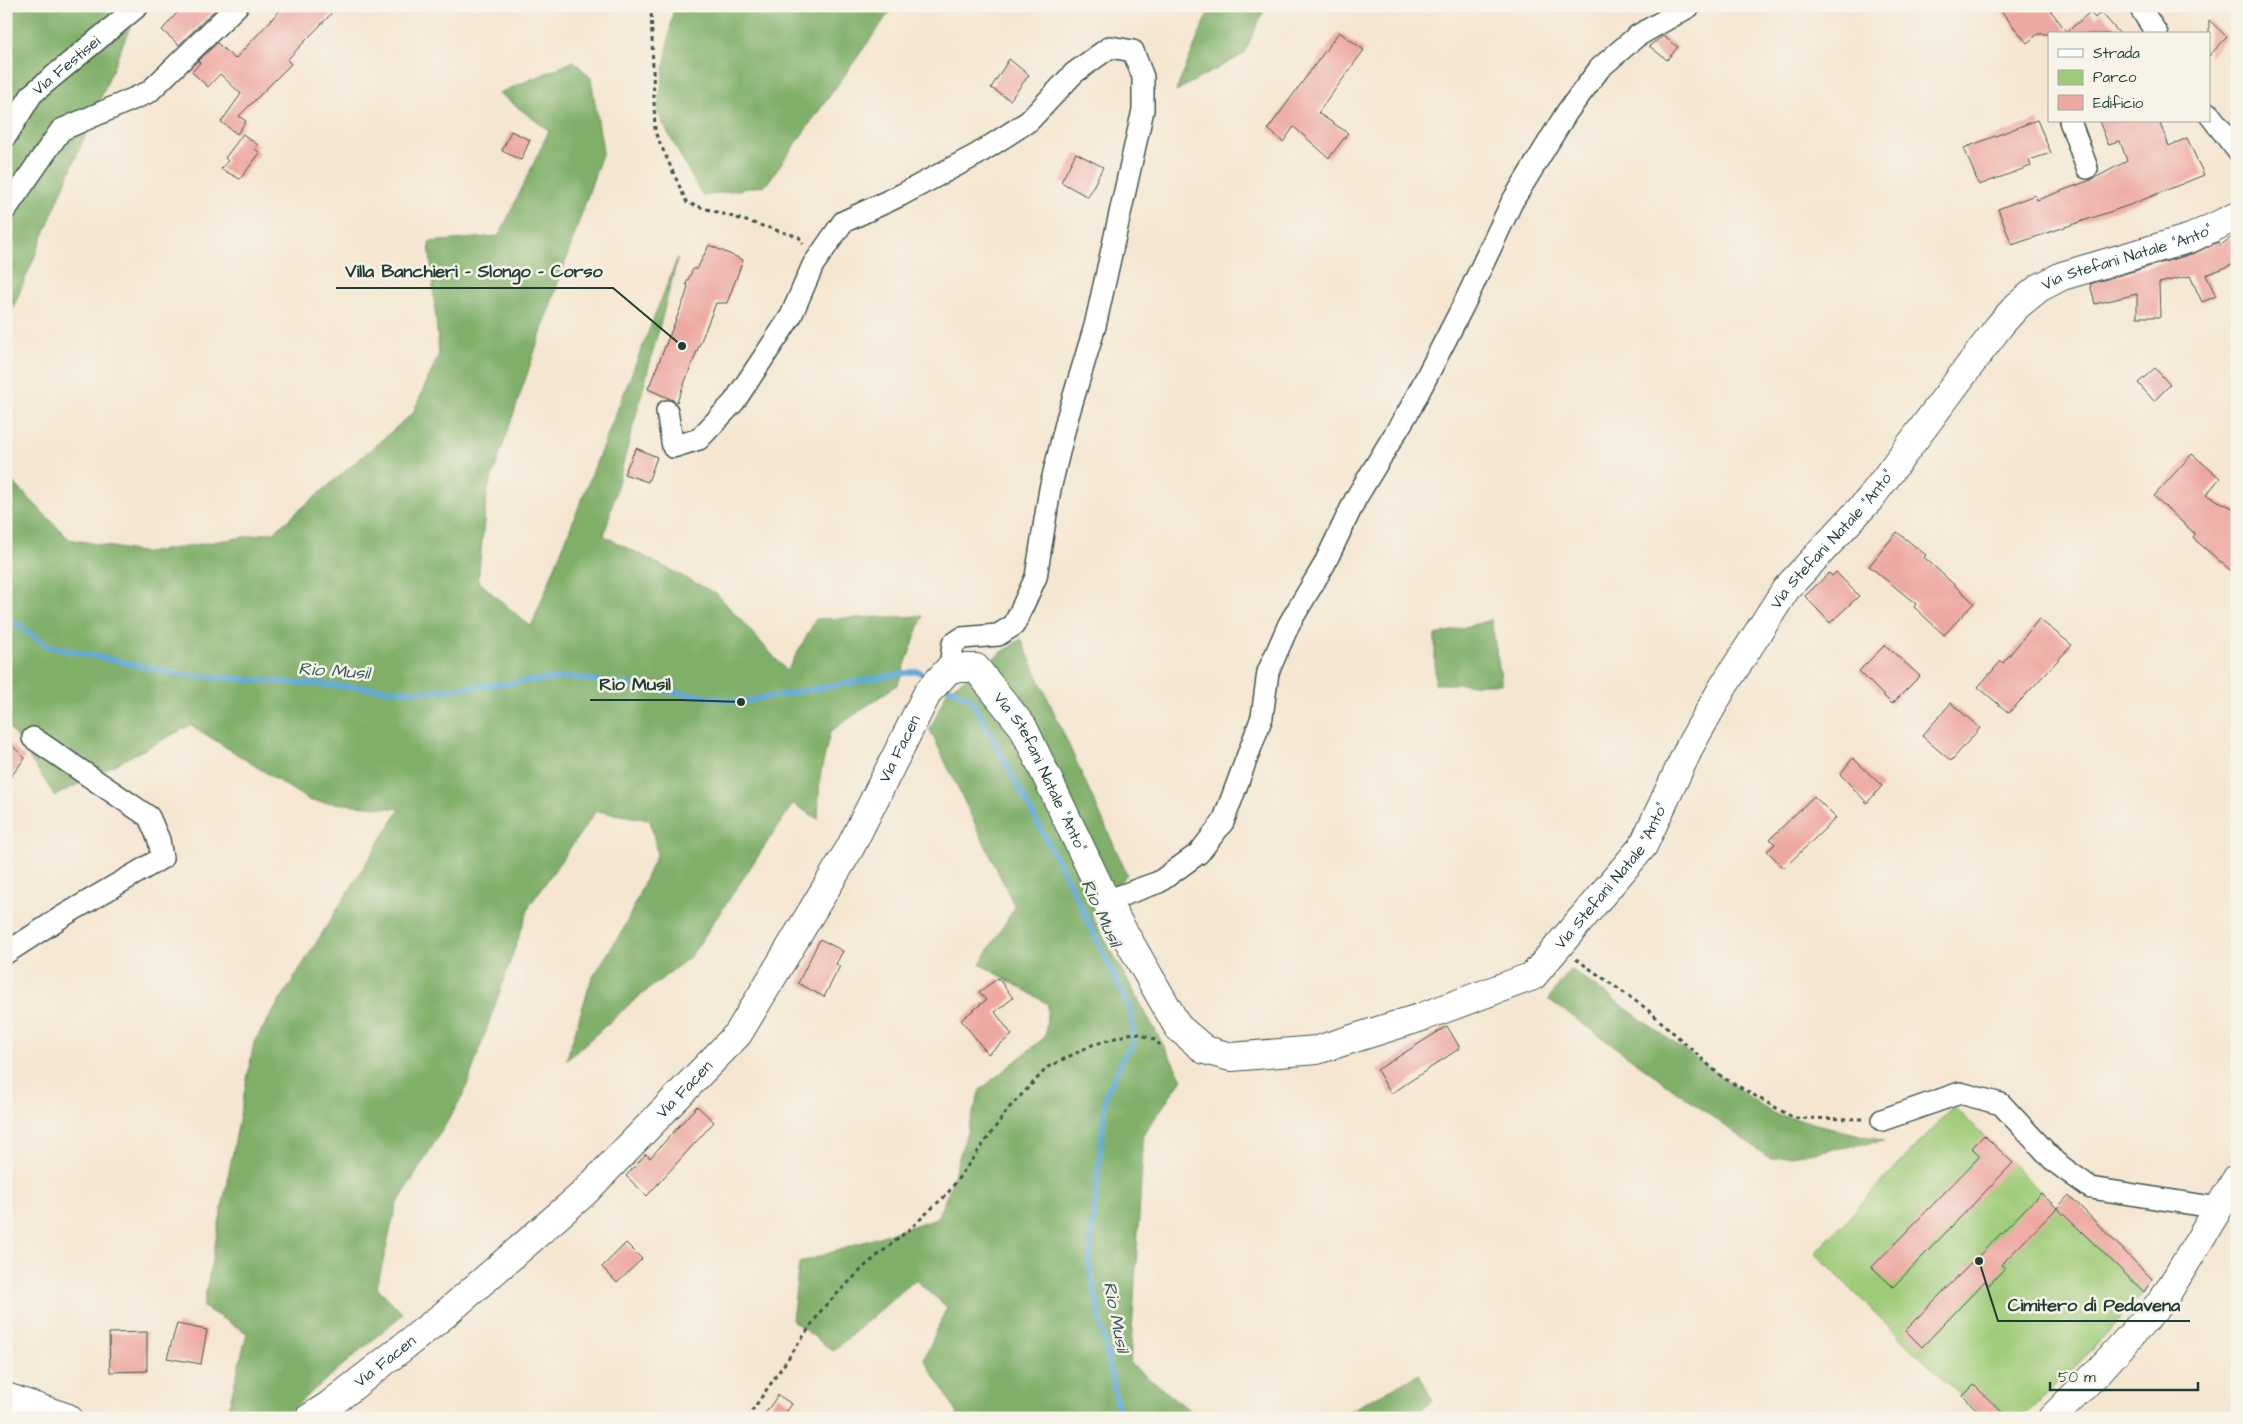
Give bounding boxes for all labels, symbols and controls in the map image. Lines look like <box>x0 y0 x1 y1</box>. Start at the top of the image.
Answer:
street label: Via Festisei <box>27 30 106 100</box>
legend <box>2048 32 2210 122</box>
text: Strada <box>2093 43 2140 64</box>
text: Parco <box>2093 67 2137 88</box>
text: Edificio <box>2093 93 2144 114</box>
street label: Via Stefani Natale "Anto" <box>2038 218 2216 296</box>
callout: Villa Banchieri - Slongo - Corso <box>336 255 613 288</box>
text: Villa Banchieri - Slongo - Corso <box>344 259 604 285</box>
street label: Via Stefani Natale "Anto" <box>1765 465 1899 613</box>
water label: Rio Musil <box>297 656 373 686</box>
callout: Rio Musil <box>590 667 681 700</box>
text: Rio Musil <box>599 672 671 697</box>
street label: Via Stefani Natale "Anto" <box>988 687 1092 855</box>
street label: Via Facen <box>873 711 926 786</box>
street label: Via Stefani Natale "Anto" <box>1549 799 1673 954</box>
water label: Rio Musil <box>1075 875 1128 953</box>
street label: Via Facen <box>651 1055 718 1123</box>
water label: Rio Musil <box>1097 1280 1136 1357</box>
callout: Cimitero di Pedavena <box>1998 1288 2190 1321</box>
text: Cimitero di Pedavena <box>2008 1293 2181 1318</box>
street label: Via Facen <box>350 1330 421 1392</box>
scale bar <box>2050 1359 2198 1391</box>
text: 50 m <box>2058 1367 2096 1388</box>

